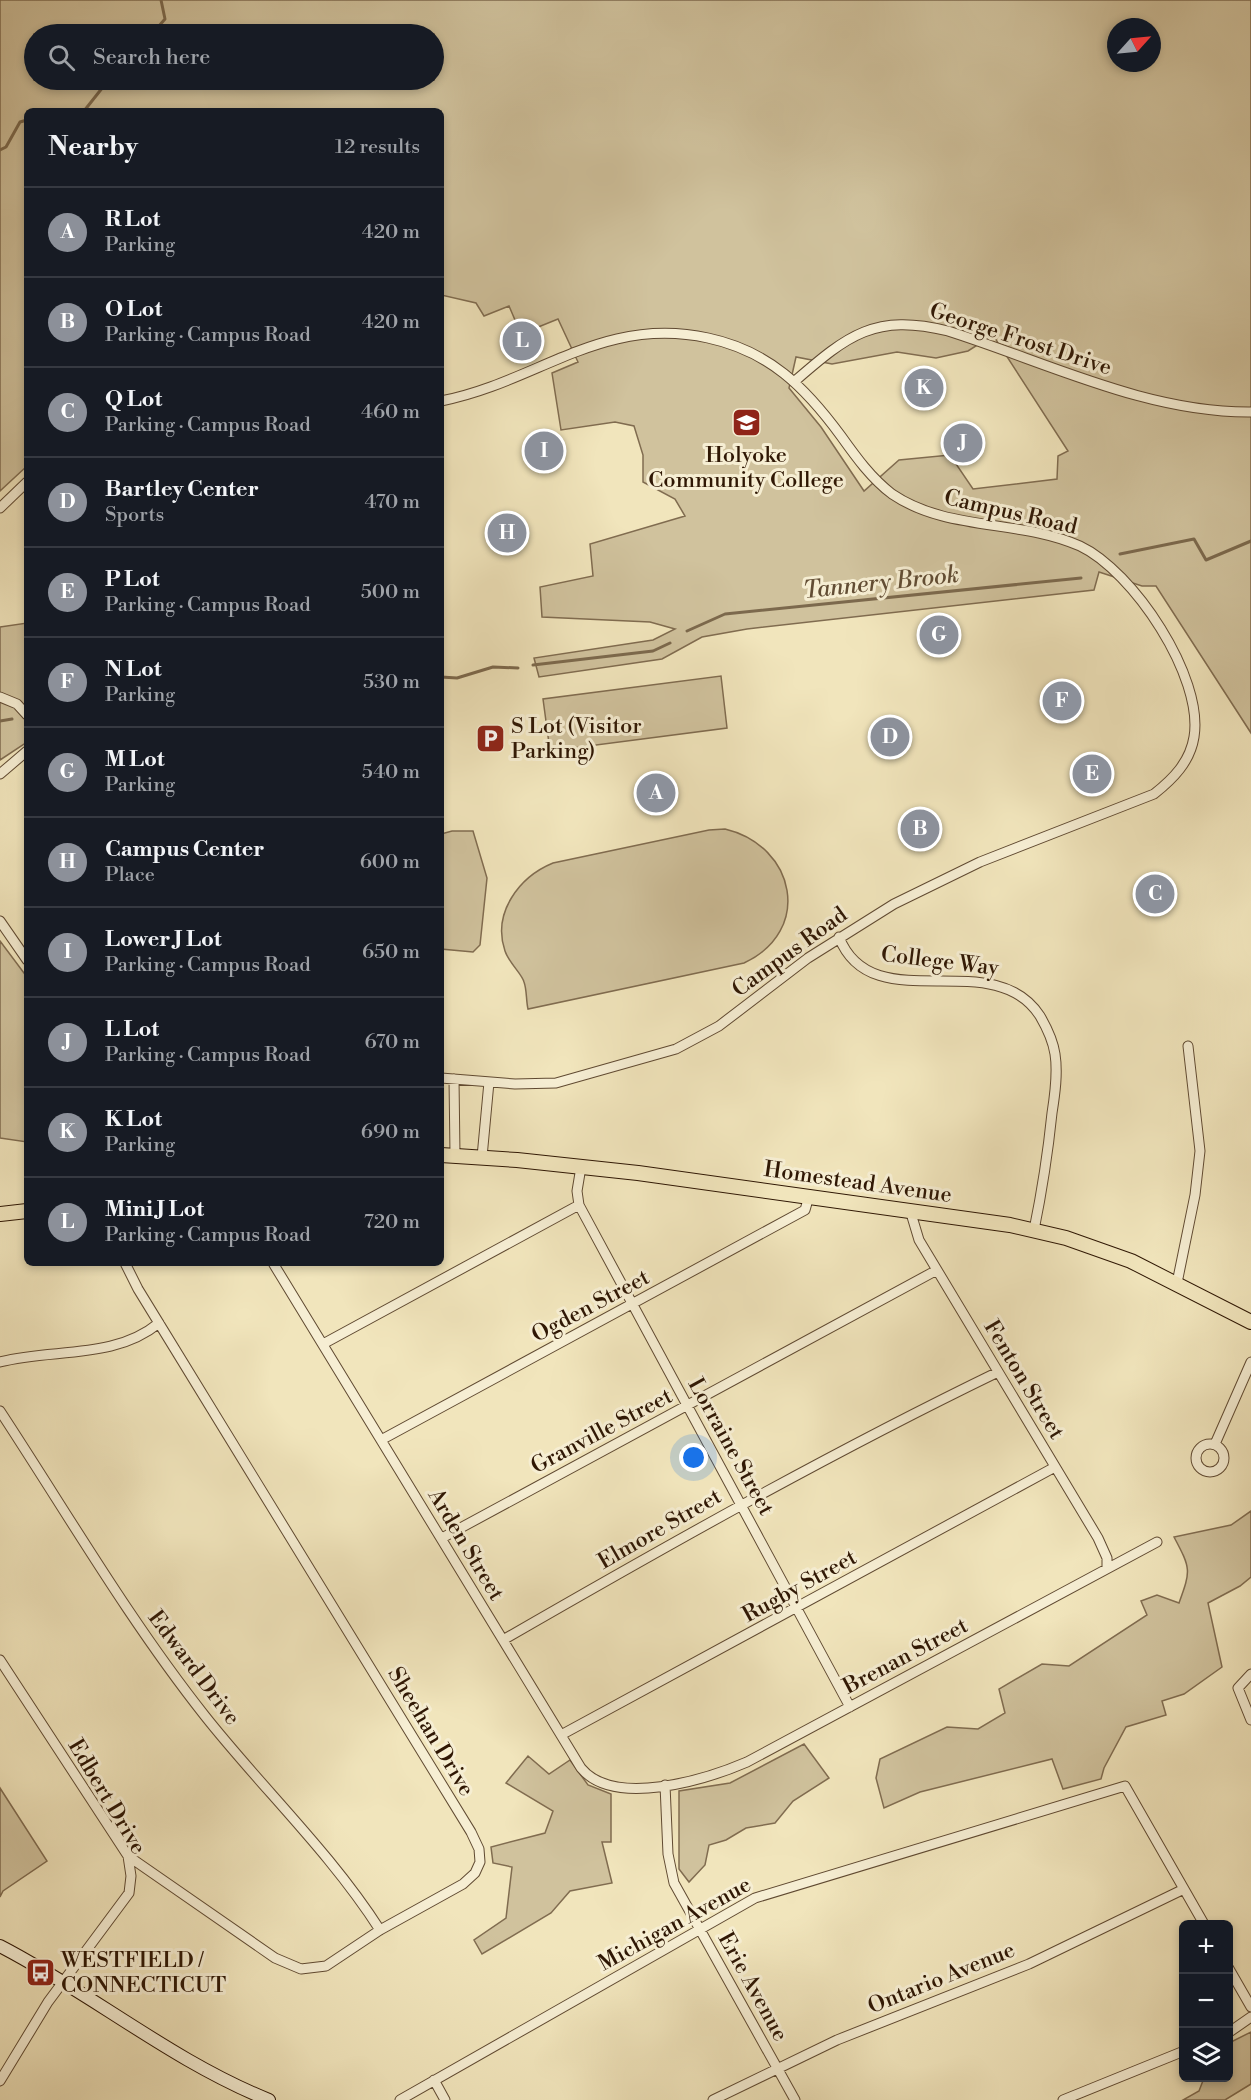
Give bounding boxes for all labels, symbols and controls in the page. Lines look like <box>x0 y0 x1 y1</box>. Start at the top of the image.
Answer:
north arrow <box>1107 18 1161 72</box>
search box <box>24 24 444 90</box>
icon: search <box>45 41 78 74</box>
text: Search here <box>93 44 210 71</box>
text: Nearby <box>48 131 138 163</box>
text: 12 results <box>335 135 420 160</box>
text: R Lot <box>105 206 160 233</box>
text: A <box>60 220 75 245</box>
text: 420 m <box>362 220 420 245</box>
text: Parking <box>105 233 175 258</box>
text: O Lot <box>105 296 162 323</box>
street label: George Frost Drive <box>926 297 1115 382</box>
text: B <box>60 310 75 335</box>
text: 420 m <box>362 310 420 335</box>
pin: L <box>502 318 542 364</box>
text: Parking · Campus Road <box>105 323 311 348</box>
pin: K <box>904 366 944 410</box>
text: Q Lot <box>105 386 162 413</box>
text: C <box>60 400 75 425</box>
text: 460 m <box>361 400 420 425</box>
school or university icon: Holyoke Community College <box>730 406 762 438</box>
text: Parking · Campus Road <box>105 413 311 438</box>
pin: J <box>944 420 982 466</box>
pin: I <box>524 428 564 474</box>
place label: Holyoke Community College <box>648 442 844 494</box>
text: Bartley Center <box>105 476 259 503</box>
street label: Campus Road <box>941 484 1080 541</box>
text: D <box>60 490 75 515</box>
text: 470 m <box>364 490 420 515</box>
text: Sports <box>105 503 164 528</box>
pin: H <box>488 510 526 556</box>
water label: Tannery Brook <box>802 560 961 606</box>
text: P Lot <box>105 566 159 593</box>
text: E <box>61 580 74 605</box>
text: 500 m <box>361 580 420 605</box>
text: Parking · Campus Road <box>105 593 311 618</box>
pin: G <box>920 612 958 658</box>
text: N Lot <box>105 656 161 683</box>
text: F <box>60 670 75 695</box>
text: 530 m <box>363 670 420 695</box>
pin: F <box>1042 678 1082 724</box>
text: Parking <box>105 683 175 708</box>
place label: S Lot (Visitor Parking) <box>511 713 642 765</box>
pin: D <box>870 714 910 760</box>
parking icon: S Lot (Visitor Parking) <box>474 722 506 754</box>
text: M Lot <box>105 746 164 773</box>
pin: E <box>1072 752 1112 796</box>
text: G <box>60 760 75 785</box>
text: 540 m <box>362 760 420 785</box>
pin: A <box>636 770 676 816</box>
text: Parking <box>105 773 175 798</box>
pin: B <box>900 806 940 852</box>
text: Campus Center <box>105 836 264 863</box>
text: H <box>59 850 76 875</box>
text: 600 m <box>360 850 420 875</box>
text: Place <box>105 863 155 888</box>
pin: C <box>1136 872 1174 916</box>
street label: Campus Road <box>727 901 853 1003</box>
text: Lower J Lot <box>105 926 222 953</box>
text: I <box>64 940 71 965</box>
text: 650 m <box>362 940 420 965</box>
street label: College Way <box>879 941 1001 982</box>
text: Parking · Campus Road <box>105 953 311 978</box>
text: L Lot <box>105 1016 159 1043</box>
text: J <box>64 1030 71 1055</box>
text: 670 m <box>364 1030 420 1055</box>
text: Parking · Campus Road <box>105 1043 311 1068</box>
text: K Lot <box>105 1106 162 1133</box>
text: K <box>59 1120 76 1145</box>
text: 690 m <box>361 1120 420 1145</box>
text: Parking <box>105 1133 175 1158</box>
street label: Homestead Avenue <box>762 1156 954 1209</box>
text: Mini J Lot <box>105 1196 204 1223</box>
text: L <box>61 1210 74 1235</box>
text: 720 m <box>364 1210 420 1235</box>
text: Parking · Campus Road <box>105 1223 311 1248</box>
street label: Ogden Street <box>527 1264 654 1349</box>
street label: Fenton Street <box>978 1315 1070 1445</box>
street label: Lorraine Street <box>682 1373 780 1520</box>
street label: Granville Street <box>526 1383 677 1480</box>
your location <box>679 1443 708 1472</box>
street label: Arden Street <box>421 1483 510 1606</box>
street label: Elmore Street <box>593 1483 726 1576</box>
street label: Rugby Street <box>738 1544 862 1629</box>
street label: Edward Drive <box>142 1605 246 1731</box>
street label: Brenan Street <box>838 1612 973 1701</box>
street label: Sheehan Drive <box>382 1662 480 1801</box>
street label: Edbert Drive <box>62 1734 152 1859</box>
street label: Michigan Avenue <box>594 1871 756 1977</box>
map controls <box>1179 1920 1233 2082</box>
button: + <box>1179 1920 1233 1974</box>
street label: Erie Avenue <box>712 1927 794 2046</box>
street label: Ontario Avenue <box>864 1937 1019 2020</box>
place label: WESTFIELD / CONNECTICUT <box>60 1947 226 1999</box>
bus stop icon: WESTFIELD / CONNECTICUT <box>24 1956 56 1988</box>
button: − <box>1179 1974 1233 2028</box>
button: layers <box>1179 2028 1233 2082</box>

